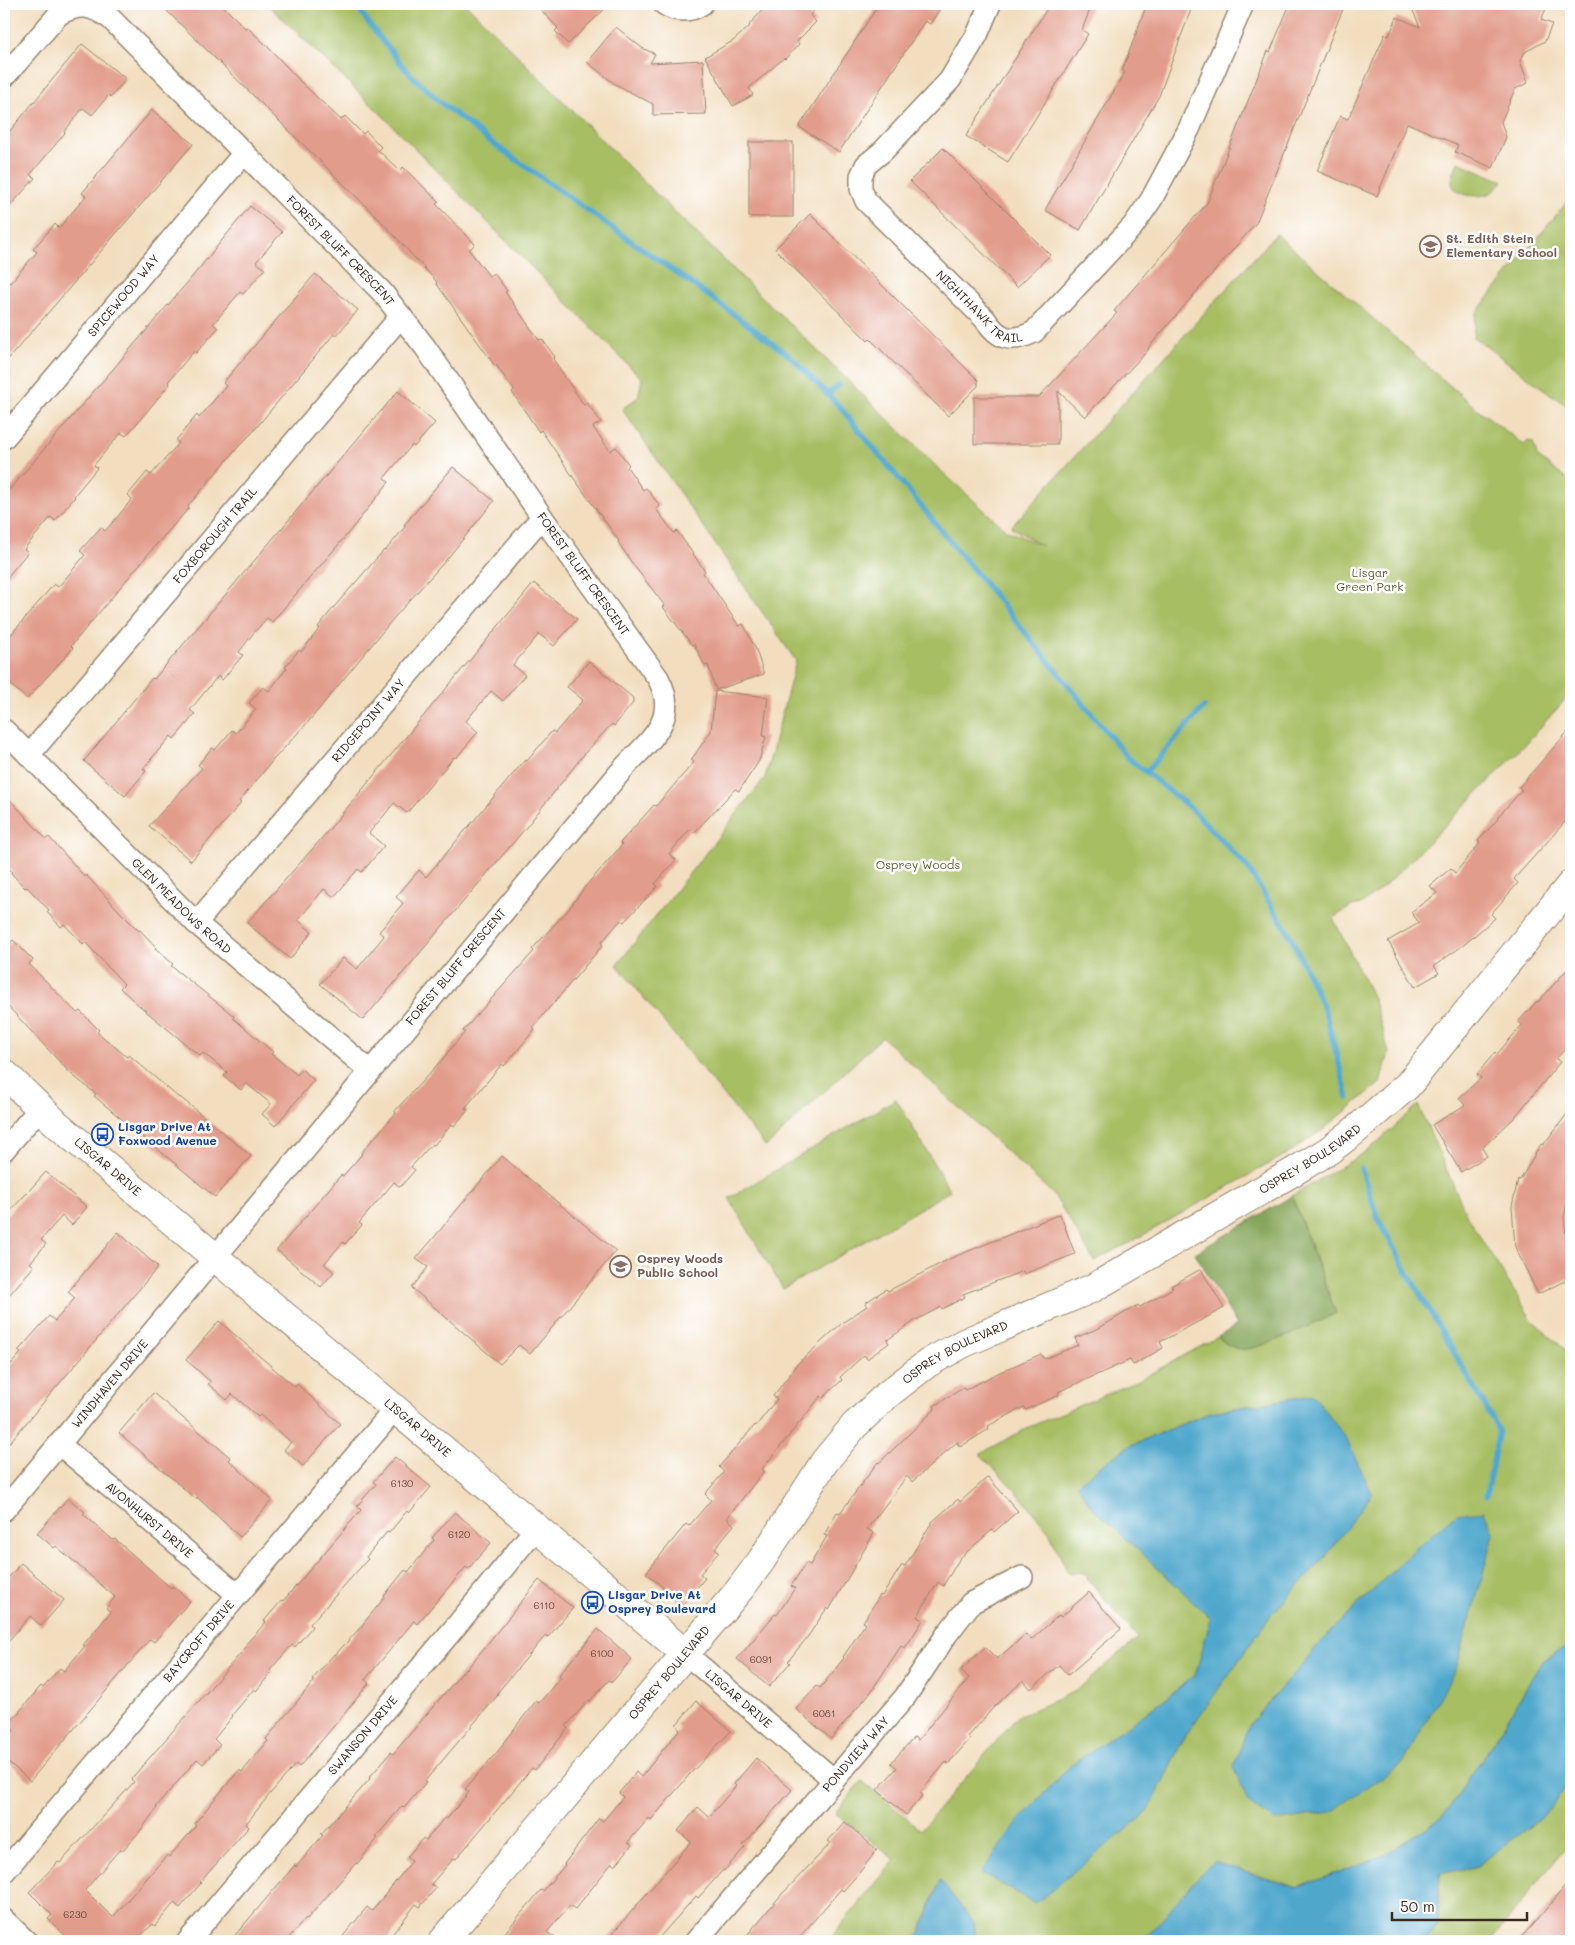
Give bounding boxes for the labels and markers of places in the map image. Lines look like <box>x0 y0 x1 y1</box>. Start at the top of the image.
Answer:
place label: St. Edith Stein Elementary School <box>1446 230 1557 260</box>
school or university icon: St. Edith Stein Elementary School <box>1418 234 1442 258</box>
place label: Lisgar Drive At Foxwood Avenue <box>118 1118 217 1148</box>
bus stop icon: Lisgar Drive At Foxwood Avenue <box>90 1122 114 1146</box>
place label: Osprey Woods Public School <box>637 1250 723 1280</box>
school or university icon: Osprey Woods Public School <box>609 1254 633 1278</box>
place label: Lisgar Drive At Osprey Boulevard <box>608 1586 716 1616</box>
bus stop icon: Lisgar Drive At Osprey Boulevard <box>580 1590 604 1614</box>

